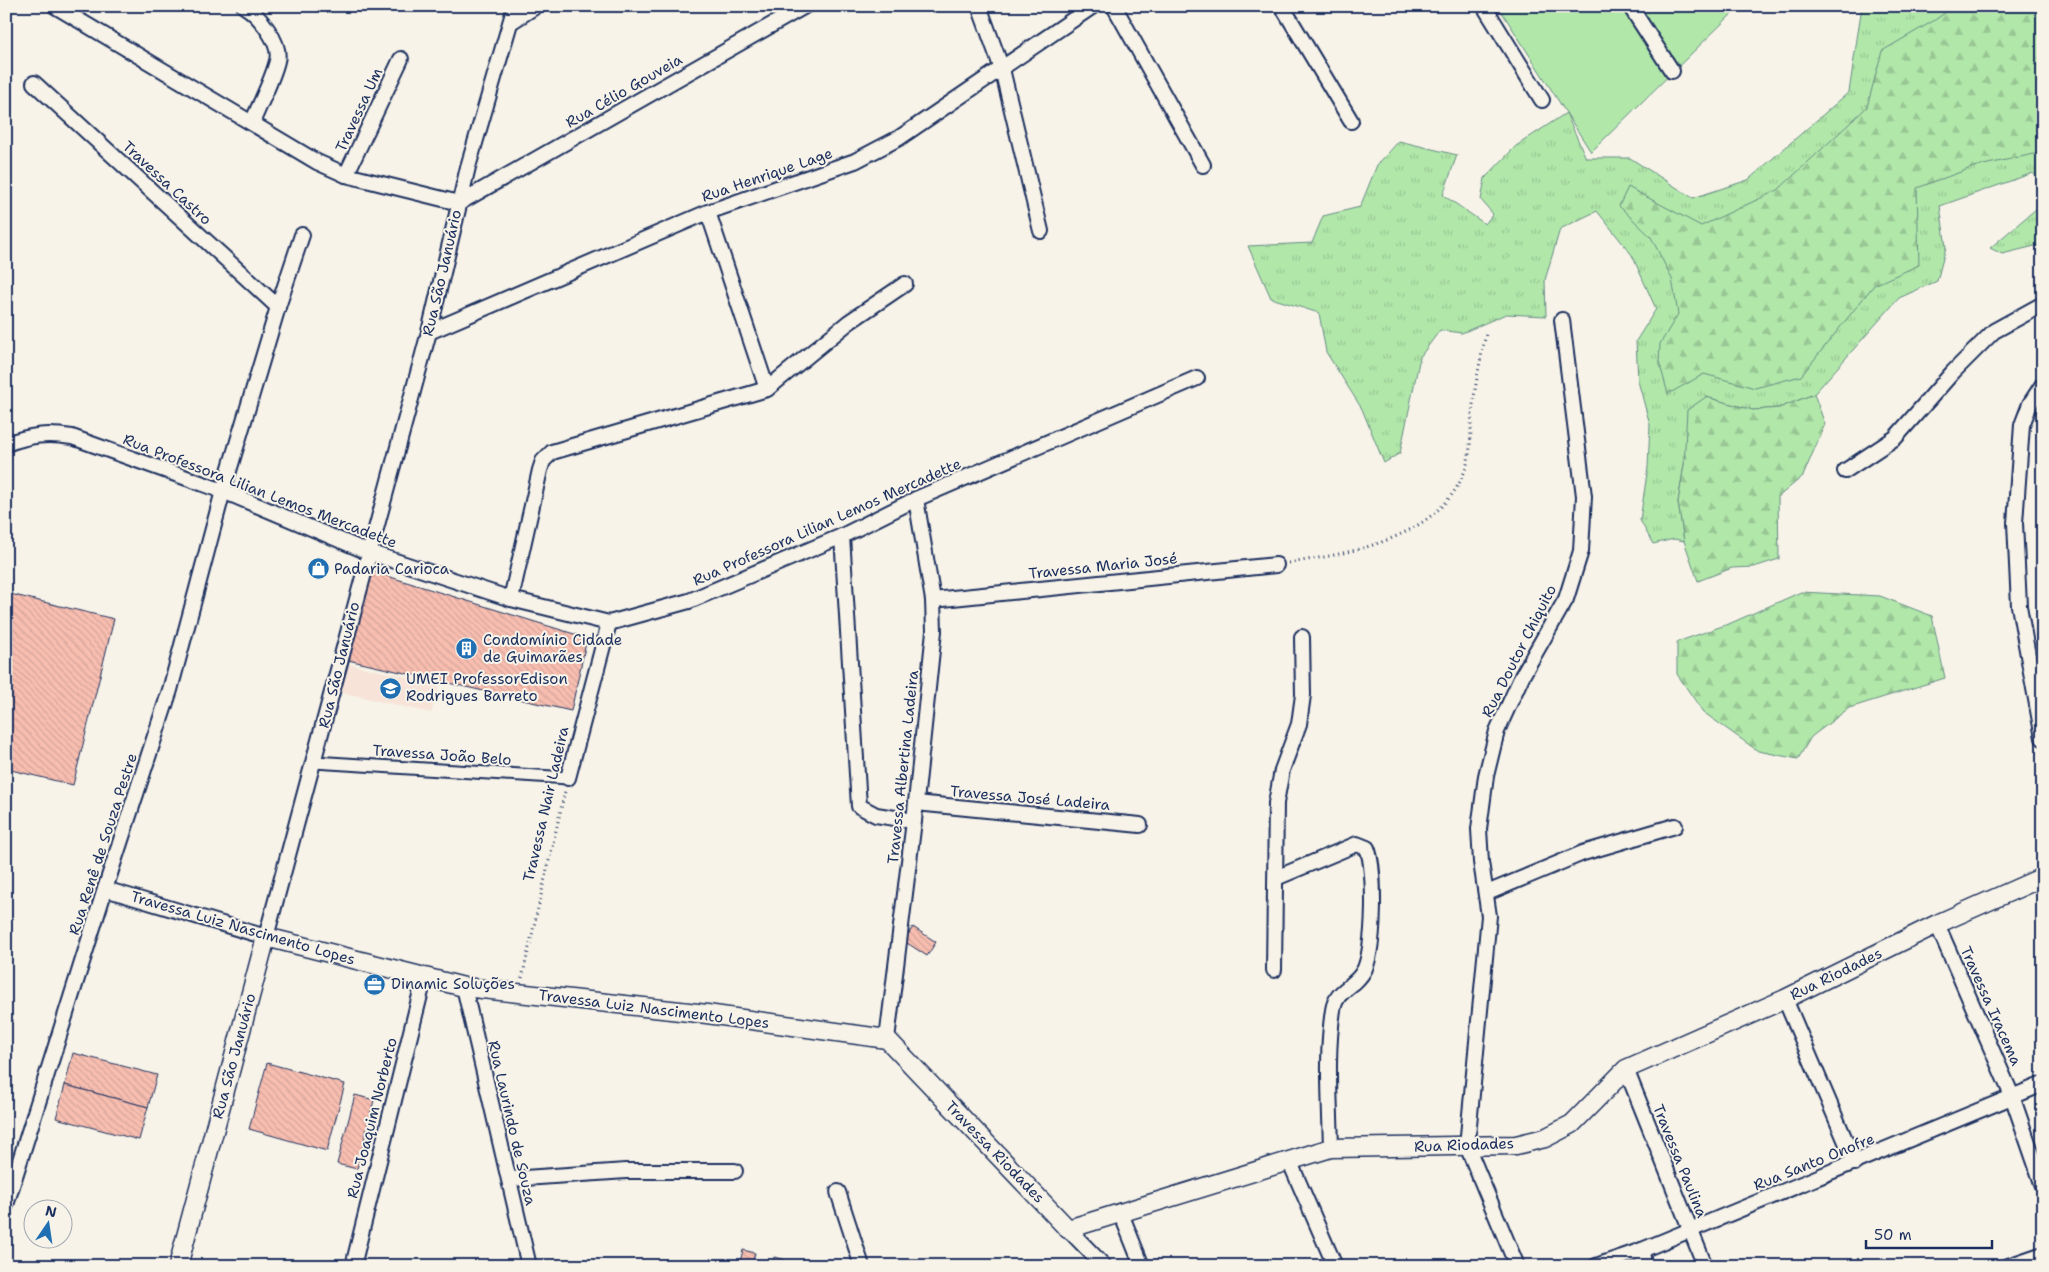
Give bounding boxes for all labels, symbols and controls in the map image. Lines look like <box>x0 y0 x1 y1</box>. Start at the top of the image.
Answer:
street label: Rua Célio Gouveia <box>562 49 686 133</box>
street label: Travessa Um <box>331 65 387 155</box>
street label: Travessa Castro <box>118 137 216 229</box>
street label: Rua Henrique Lage <box>699 143 835 207</box>
street label: Rua São Januário <box>418 208 466 338</box>
street label: Rua Professora Lilian Lemos Mercadette <box>120 429 400 553</box>
street label: Rua Professora Lilian Lemos Mercadette <box>690 453 964 591</box>
street label: Travessa Maria José <box>1028 548 1178 584</box>
shop icon: Padaria Carioca <box>306 557 330 581</box>
place label: Padaria Carioca <box>334 559 450 579</box>
street label: Rua Doutor Chiquito <box>1477 581 1561 721</box>
street label: Rua São Januário <box>314 600 364 730</box>
place label: Condomínio Cidade de Guimarães <box>483 630 622 667</box>
building icon: Condomínio Cidade de Guimarães <box>455 637 479 661</box>
street label: Travessa Albertina Ladeira <box>883 668 923 865</box>
place label: UMEI ProfessorEdison Rodrigues Barreto <box>406 669 568 706</box>
school or university icon: UMEI ProfessorEdison Rodrigues Barreto <box>378 676 402 700</box>
street label: Travessa Nair Ladeira <box>518 724 574 884</box>
street label: Travessa João Belo <box>372 740 512 770</box>
street label: Rua Renê de Souza Pestre <box>64 750 142 938</box>
street label: Travessa José Ladeira <box>949 781 1111 815</box>
street label: Travessa Luiz Nascimento Lopes <box>129 886 357 970</box>
street label: Rua Riodades <box>1787 943 1885 1005</box>
street label: Travessa Iracema <box>1956 943 2027 1069</box>
office icon: Dinamic Soluções <box>363 972 387 996</box>
place label: Dinamic Soluções <box>391 974 515 994</box>
street label: Travessa Luiz Nascimento Lopes <box>537 985 771 1033</box>
street label: Rua São Januário <box>208 991 260 1121</box>
street label: Rua Joaquim Norberto <box>342 1035 402 1201</box>
street label: Rua Laurindo de Souza <box>483 1039 541 1208</box>
street label: Travessa Riodades <box>941 1097 1049 1207</box>
street label: Travessa Paulina <box>1648 1101 1712 1221</box>
street label: Rua Santo Onofre <box>1751 1129 1877 1195</box>
street label: Rua Riodades <box>1414 1133 1514 1157</box>
north arrow <box>22 1200 72 1250</box>
text: N <box>43 1201 58 1221</box>
scale bar <box>1866 1217 1993 1249</box>
text: 50 m <box>1874 1225 1912 1245</box>

